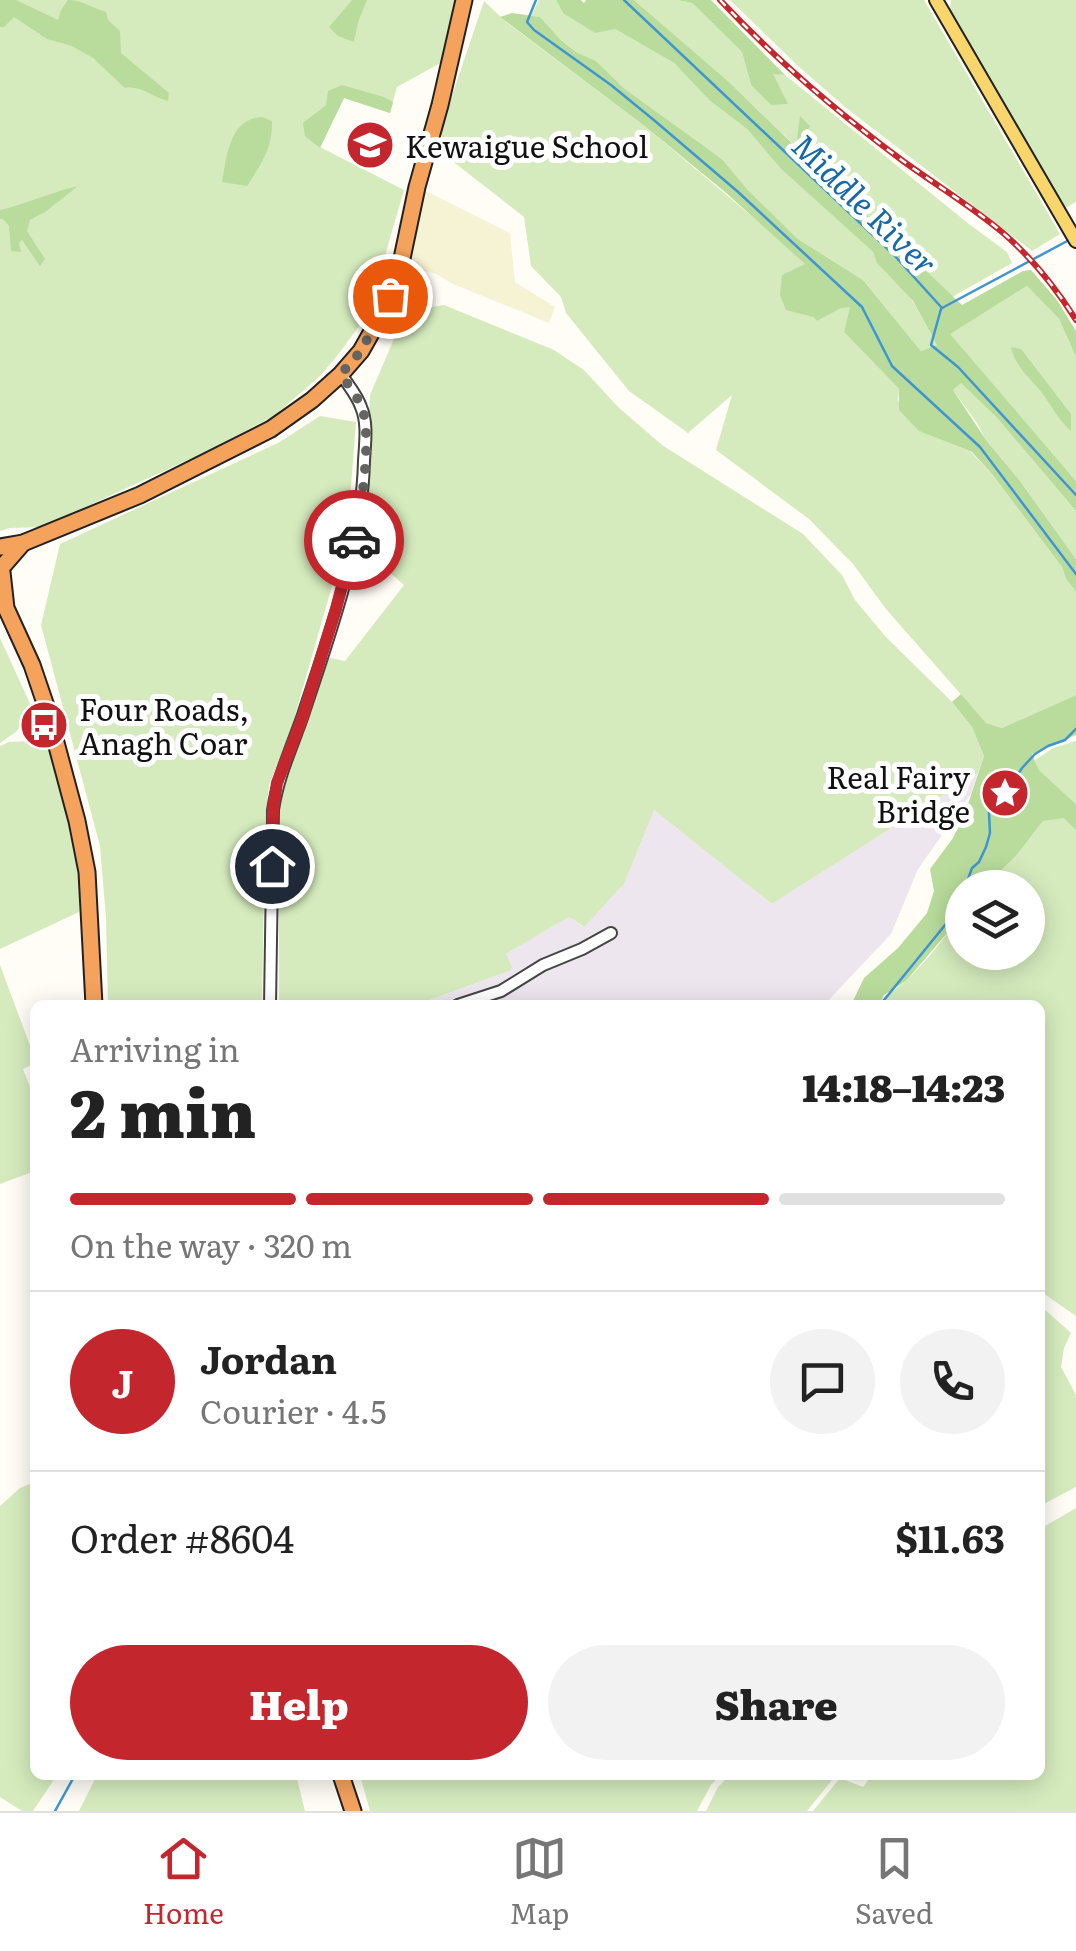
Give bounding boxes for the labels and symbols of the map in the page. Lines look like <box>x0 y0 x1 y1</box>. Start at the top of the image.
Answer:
school or university icon: Kewaigue School <box>344 119 396 171</box>
water label: Middle River <box>783 121 949 285</box>
place label: Kewaigue School <box>405 123 648 167</box>
pin <box>348 254 433 339</box>
courier <box>304 490 404 590</box>
place label: Four Roads, Anagh Coar <box>79 686 249 764</box>
bus stop icon: Four Roads, Anagh Coar <box>18 699 70 751</box>
place label: Real Fairy Bridge <box>826 754 971 832</box>
place icon: Real Fairy Bridge <box>979 767 1031 819</box>
pin <box>230 824 315 909</box>

